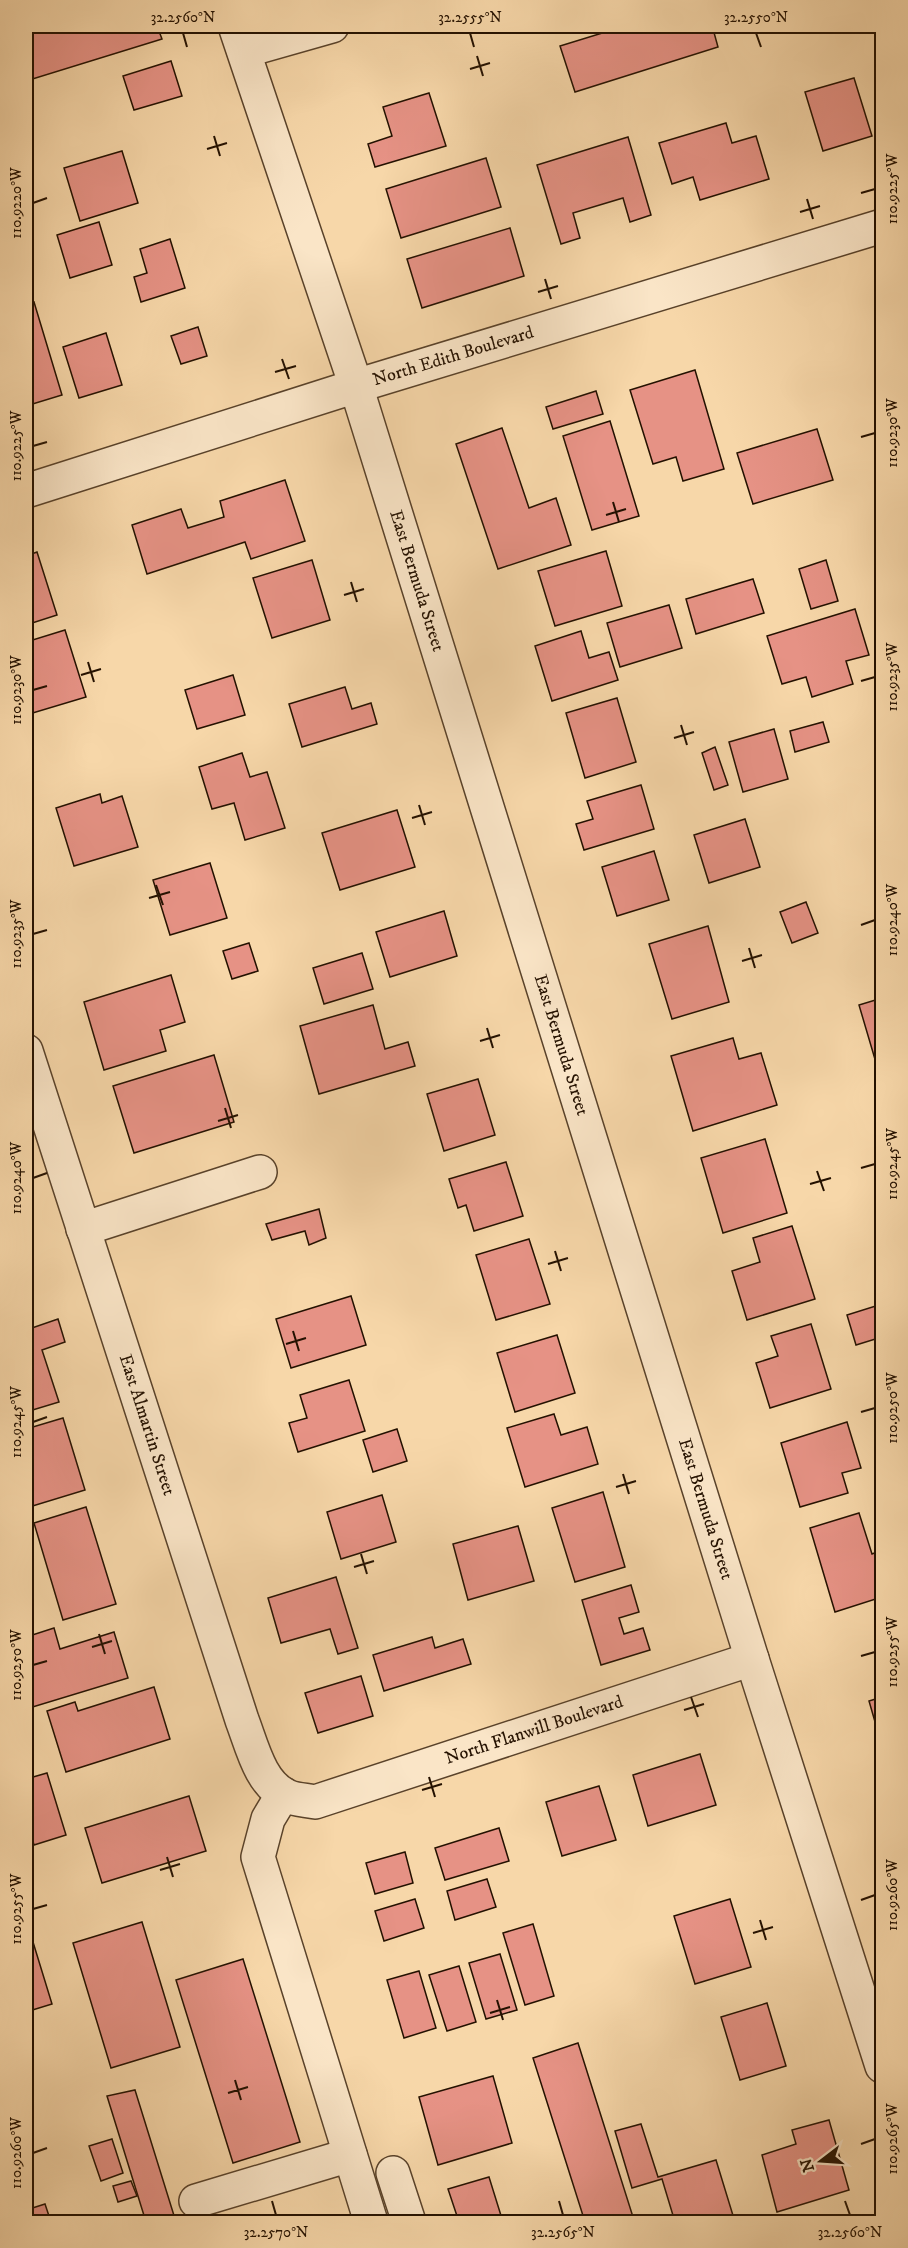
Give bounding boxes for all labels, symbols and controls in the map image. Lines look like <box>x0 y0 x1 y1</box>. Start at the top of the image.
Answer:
text: 32.2560°N <box>151 8 215 27</box>
text: 32.2555°N <box>438 8 502 27</box>
text: 32.2550°N <box>724 8 788 27</box>
text: 110.9225°W <box>883 153 902 224</box>
text: 110.9220°W <box>7 167 26 239</box>
street label: North Edith Boulevard <box>370 322 536 391</box>
text: 110.9230°W <box>883 398 902 468</box>
text: 110.9225°W <box>7 410 26 481</box>
street label: East Bermuda Street <box>384 508 449 655</box>
text: 110.9235°W <box>883 642 902 712</box>
text: 110.9230°W <box>7 655 26 725</box>
text: 110.9240°W <box>883 883 902 956</box>
text: 110.9235°W <box>7 899 26 969</box>
street label: East Bermuda Street <box>529 972 593 1119</box>
text: 110.9245°W <box>883 1128 902 1200</box>
text: 110.9240°W <box>7 1141 26 1214</box>
street label: East Almartin Street <box>114 1352 180 1499</box>
text: 110.9250°W <box>883 1372 902 1444</box>
text: 110.9245°W <box>7 1386 26 1458</box>
street label: East Bermuda Street <box>673 1436 738 1583</box>
text: 110.9255°W <box>883 1616 902 1687</box>
text: 110.9250°W <box>7 1629 26 1701</box>
street label: North Flanwill Boulevard <box>442 1691 626 1770</box>
text: 110.9260°W <box>883 1859 902 1931</box>
text: 110.9255°W <box>7 1873 26 1944</box>
text: 110.9265°W <box>883 2103 902 2175</box>
text: 110.9260°W <box>7 2117 26 2189</box>
north arrow <box>791 2131 851 2191</box>
text: N <box>796 2156 819 2174</box>
text: 32.2570°N <box>244 2223 308 2242</box>
text: 32.2565°N <box>531 2223 595 2242</box>
text: 32.2560°N <box>818 2223 882 2242</box>

